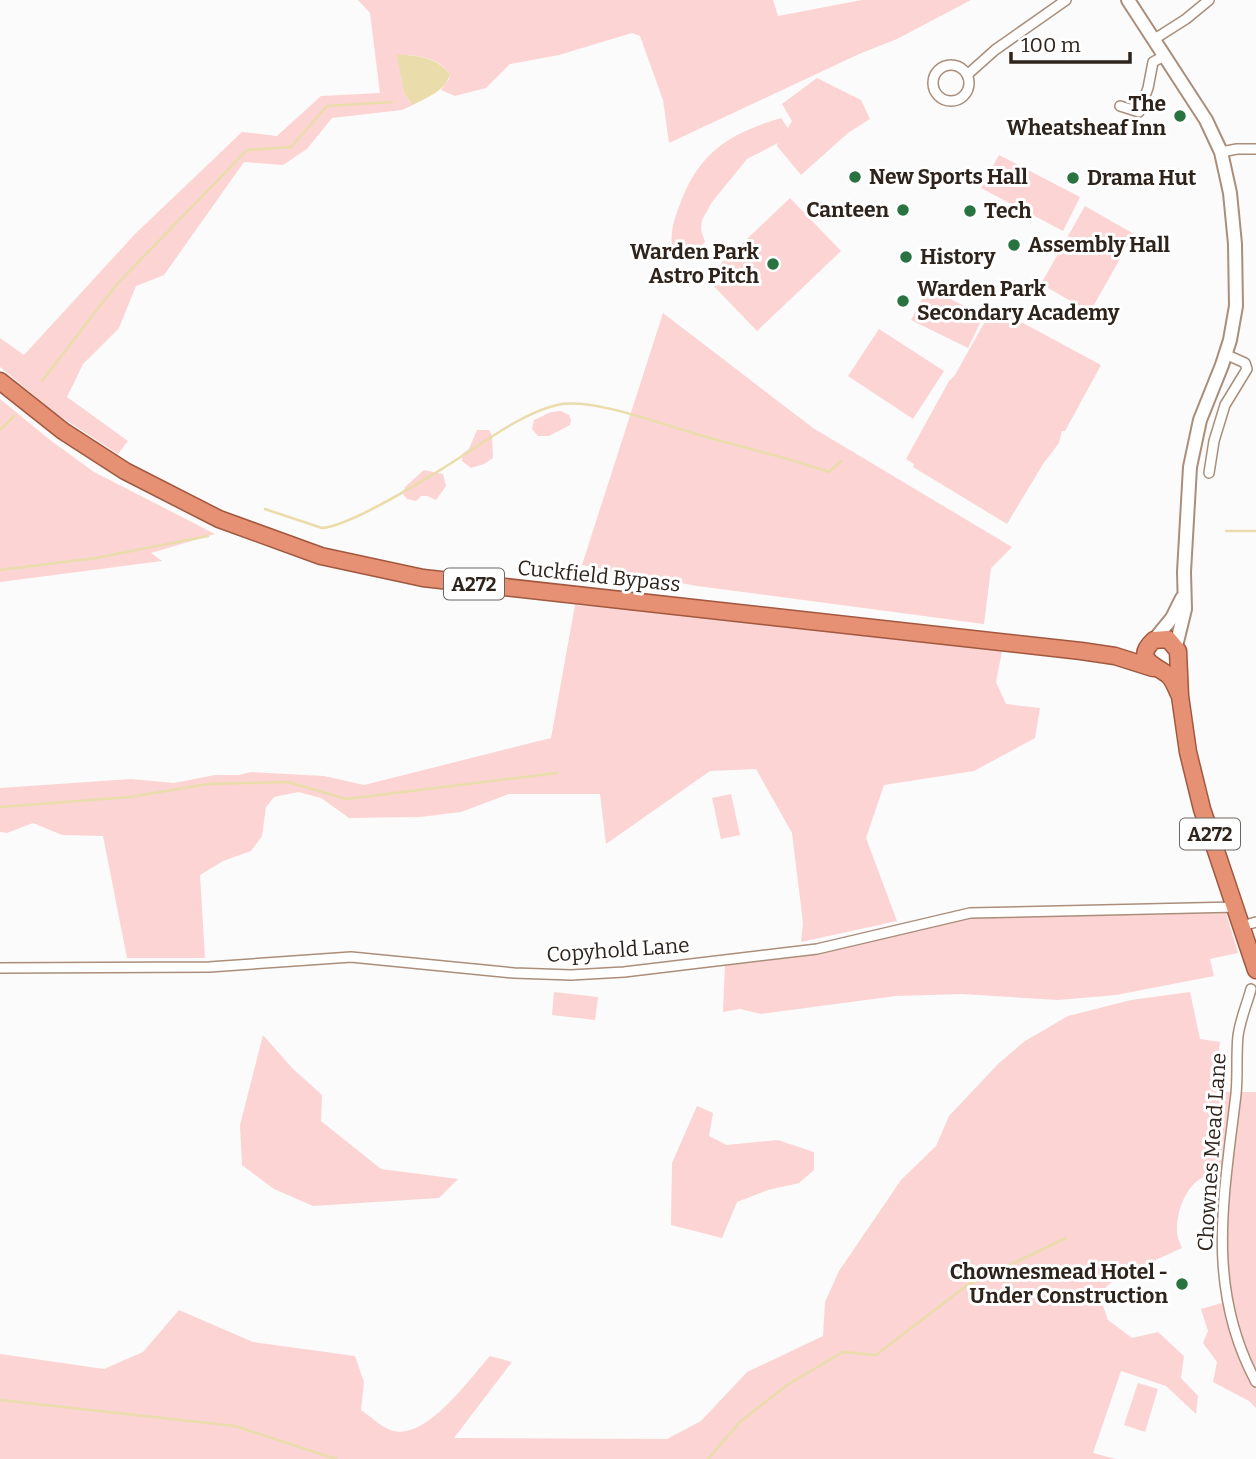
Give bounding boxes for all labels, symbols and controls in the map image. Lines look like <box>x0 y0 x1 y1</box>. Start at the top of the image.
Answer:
scale bar <box>1011 21 1130 65</box>
text: 100 m <box>1021 32 1081 58</box>
place label: The Wheatsheaf Inn <box>1007 91 1166 141</box>
marker: The Wheatsheaf Inn <box>1172 108 1188 124</box>
place label: New Sports Hall <box>869 164 1028 190</box>
place label: Drama Hut <box>1087 165 1197 191</box>
marker: New Sports Hall <box>847 169 863 185</box>
marker: Drama Hut <box>1065 170 1081 186</box>
place label: Canteen <box>806 197 889 223</box>
place label: Tech <box>984 198 1032 224</box>
marker: Canteen <box>895 202 911 218</box>
marker: Tech <box>962 203 978 219</box>
place label: Assembly Hall <box>1028 232 1171 258</box>
marker: Assembly Hall <box>1006 237 1022 253</box>
place label: Warden Park Astro Pitch <box>630 239 760 289</box>
place label: History <box>920 244 996 270</box>
marker: History <box>898 249 914 265</box>
marker: Warden Park Astro Pitch <box>765 256 781 272</box>
place label: Warden Park Secondary Academy <box>917 276 1120 326</box>
marker: Warden Park Secondary Academy <box>895 293 911 309</box>
street label: Cuckfield Bypass <box>516 555 682 597</box>
road number: A272 <box>444 568 504 600</box>
road number: A272 <box>1180 818 1240 849</box>
street label: Copyhold Lane <box>546 932 690 968</box>
street label: Chownes Mead Lane <box>1192 1052 1232 1252</box>
place label: Chownesmead Hotel - Under Construction <box>950 1259 1168 1309</box>
marker: Chownesmead Hotel - Under Construction <box>1174 1276 1190 1292</box>

